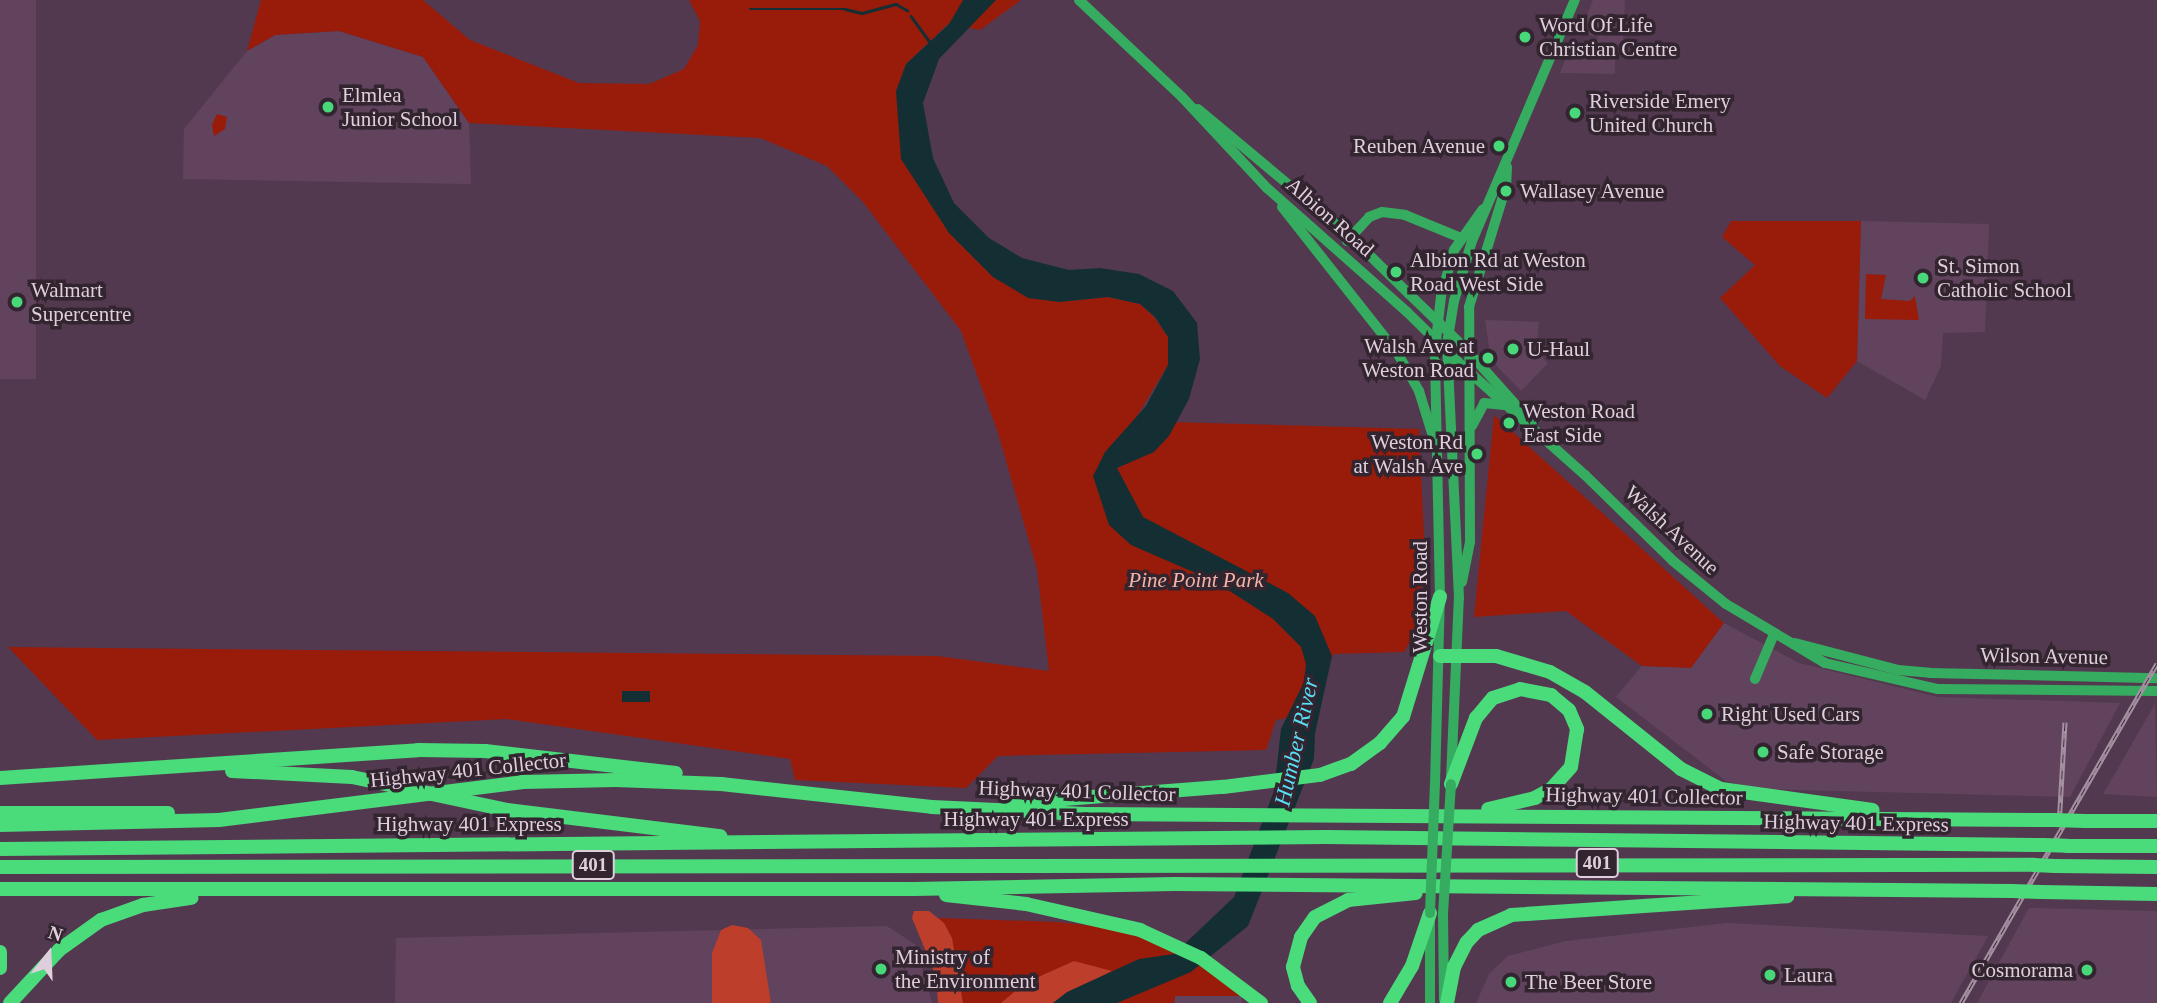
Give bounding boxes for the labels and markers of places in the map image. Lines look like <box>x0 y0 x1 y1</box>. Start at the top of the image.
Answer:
place label: Word Of Life Christian Centre <box>1539 12 1677 62</box>
marker: Word Of Life Christian Centre <box>1517 29 1533 45</box>
place label: Elmlea Junior School <box>342 82 458 132</box>
place label: Riverside Emery United Church <box>1589 88 1731 138</box>
marker: Elmlea Junior School <box>320 99 336 115</box>
marker: Riverside Emery United Church <box>1567 105 1583 121</box>
place label: Reuben Avenue <box>1352 133 1485 159</box>
marker: Reuben Avenue <box>1491 138 1507 154</box>
place label: Wallasey Avenue <box>1520 178 1665 204</box>
marker: Wallasey Avenue <box>1498 183 1514 199</box>
place label: Albion Rd at Weston Road West Side <box>1410 247 1586 297</box>
place label: St. Simon Catholic School <box>1937 253 2072 303</box>
marker: Albion Rd at Weston Road West Side <box>1388 264 1404 280</box>
marker: St. Simon Catholic School <box>1915 270 1931 286</box>
place label: Walmart Supercentre <box>31 277 131 327</box>
marker: Walmart Supercentre <box>9 294 25 310</box>
place label: Walsh Ave at Weston Road <box>1362 333 1474 383</box>
place label: U-Haul <box>1527 336 1590 362</box>
marker: U-Haul <box>1505 341 1521 357</box>
marker: Walsh Ave at Weston Road <box>1480 350 1496 366</box>
place label: Weston Road East Side <box>1523 398 1635 448</box>
marker: Weston Road East Side <box>1501 415 1517 431</box>
place label: Weston Rd at Walsh Ave <box>1352 429 1463 479</box>
marker: Weston Rd at Walsh Ave <box>1469 446 1485 462</box>
place label: Right Used Cars <box>1721 701 1860 727</box>
marker: Right Used Cars <box>1699 706 1715 722</box>
place label: Safe Storage <box>1777 739 1884 765</box>
marker: Safe Storage <box>1755 744 1771 760</box>
place label: Ministry of the Environment <box>895 944 1036 994</box>
place label: Cosmorama <box>1972 957 2073 983</box>
marker: Ministry of the Environment <box>873 961 889 977</box>
place label: Laura <box>1784 962 1833 988</box>
marker: Cosmorama <box>2079 962 2095 978</box>
marker: Laura <box>1762 967 1778 983</box>
place label: The Beer Store <box>1525 969 1652 995</box>
marker: The Beer Store <box>1503 974 1519 990</box>

